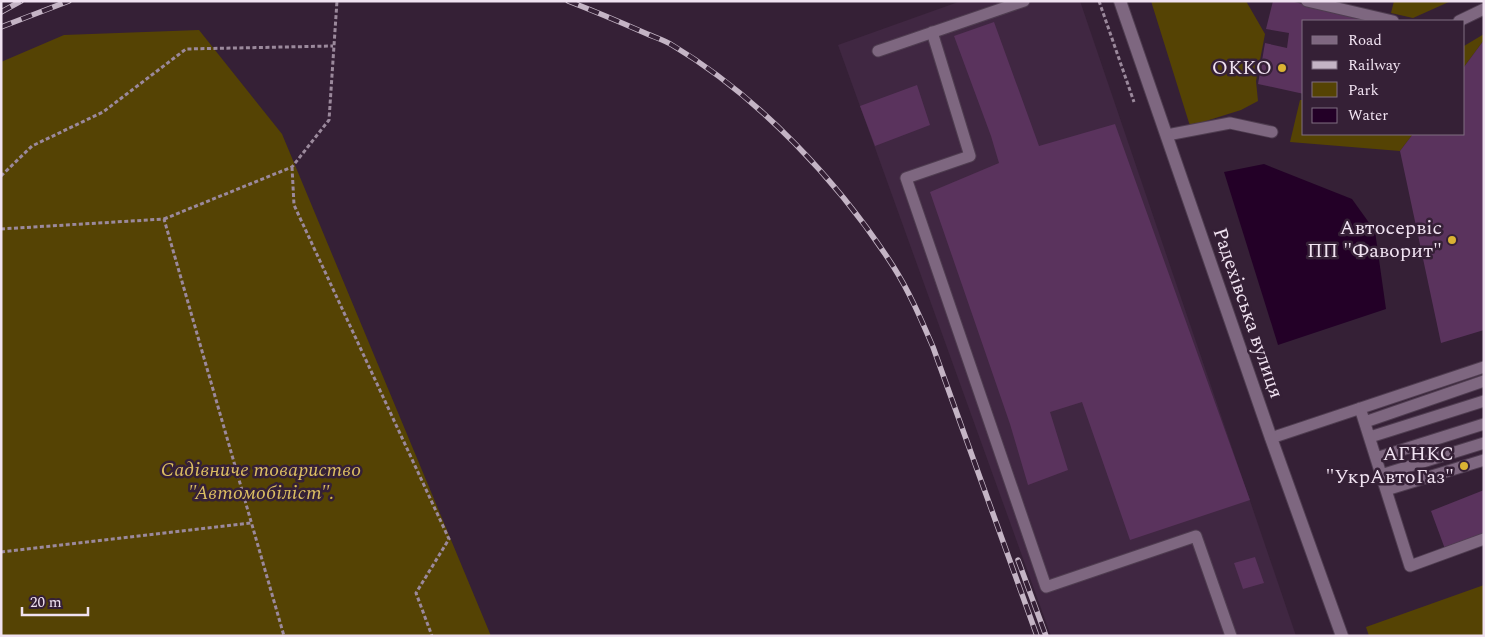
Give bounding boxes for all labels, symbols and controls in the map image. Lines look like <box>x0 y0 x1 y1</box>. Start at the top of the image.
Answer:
legend <box>1302 20 1465 135</box>
text: Road <box>1348 29 1382 52</box>
place label: ОККО <box>1212 53 1272 83</box>
text: Railway <box>1348 54 1401 77</box>
marker: ОККО <box>1276 62 1288 74</box>
text: Park <box>1348 79 1379 102</box>
text: Water <box>1348 104 1388 127</box>
place label: Автосервіс ПП "Фаворит" <box>1307 213 1442 266</box>
street label: Радехівська вулиця <box>1205 224 1291 402</box>
marker: Автосервіс ПП "Фаворит" <box>1446 234 1458 246</box>
place label: АГНКС "УкрАвтоГаз" <box>1326 439 1454 492</box>
park label: Садівниче товариство "Автомобіліст". <box>161 455 361 508</box>
marker: АГНКС "УкрАвтоГаз" <box>1458 460 1470 472</box>
scale bar <box>22 584 89 616</box>
text: 20 m <box>30 591 62 614</box>

